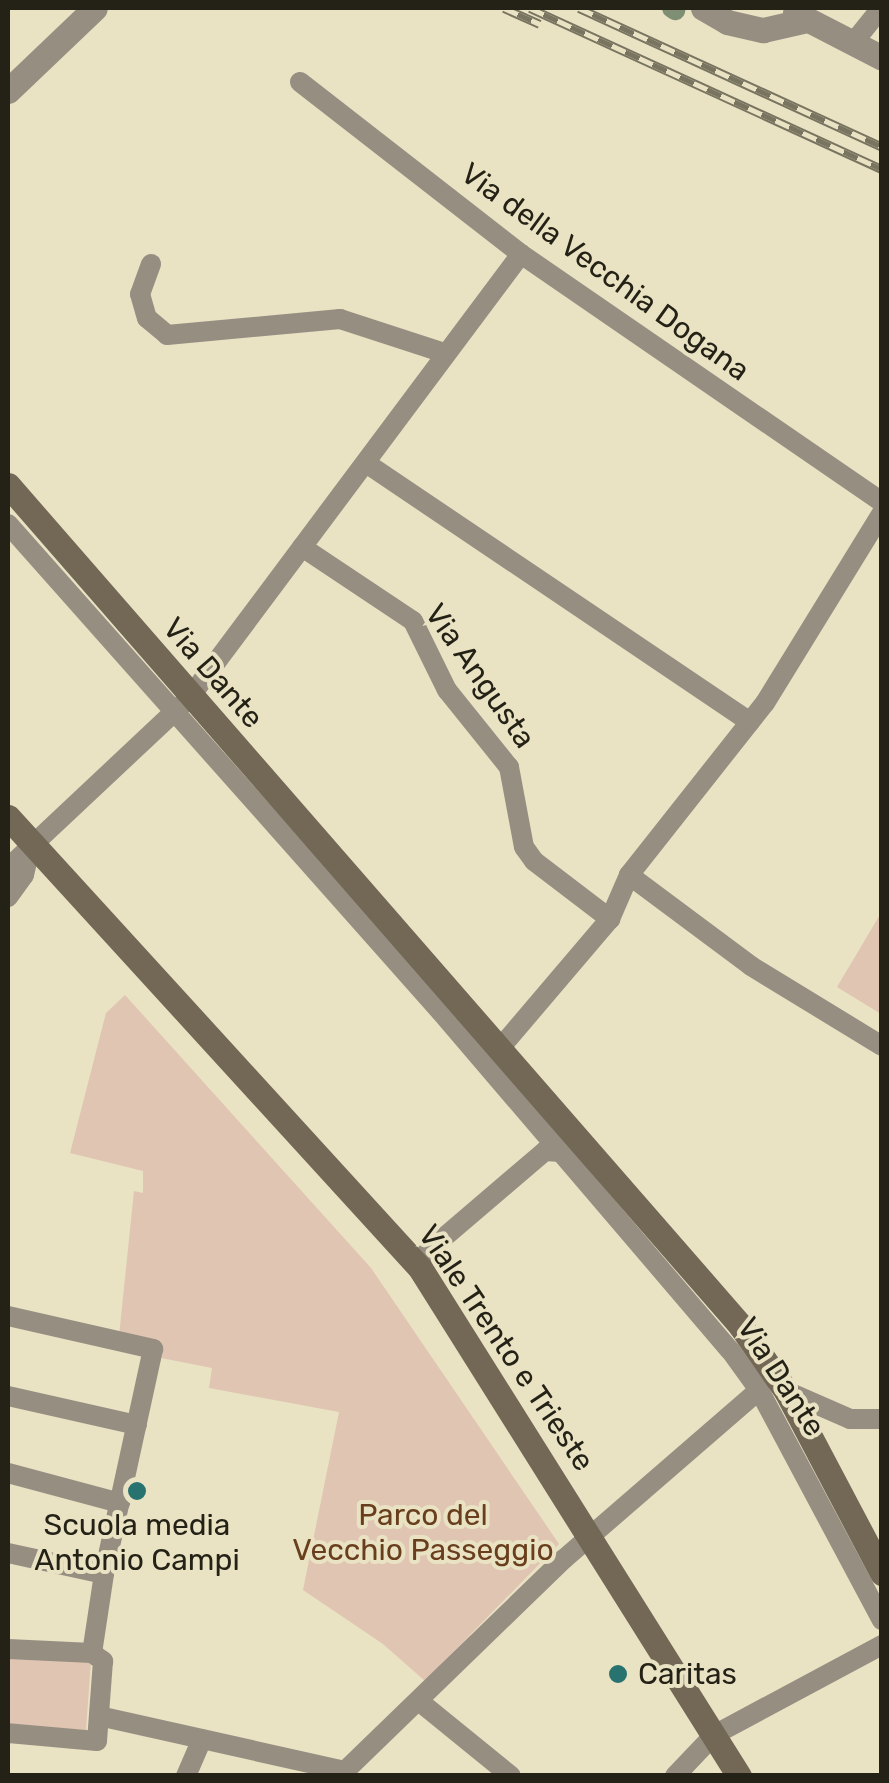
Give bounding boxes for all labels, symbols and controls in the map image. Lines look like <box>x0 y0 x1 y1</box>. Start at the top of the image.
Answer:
street label: Via della Vecchia Dogana <box>453 155 757 389</box>
street label: Via Angusta <box>417 597 543 755</box>
street label: Via Dante <box>155 610 271 736</box>
street label: Viale Trento e Trieste <box>410 1218 602 1478</box>
street label: Via Dante <box>729 1311 833 1443</box>
marker: Scuola media Antonio Campi <box>126 1480 148 1502</box>
park label: Parco del Vecchio Passeggio <box>292 1497 554 1568</box>
place label: Scuola media Antonio Campi <box>34 1507 240 1578</box>
place label: Caritas <box>638 1656 737 1692</box>
marker: Caritas <box>607 1663 629 1685</box>

